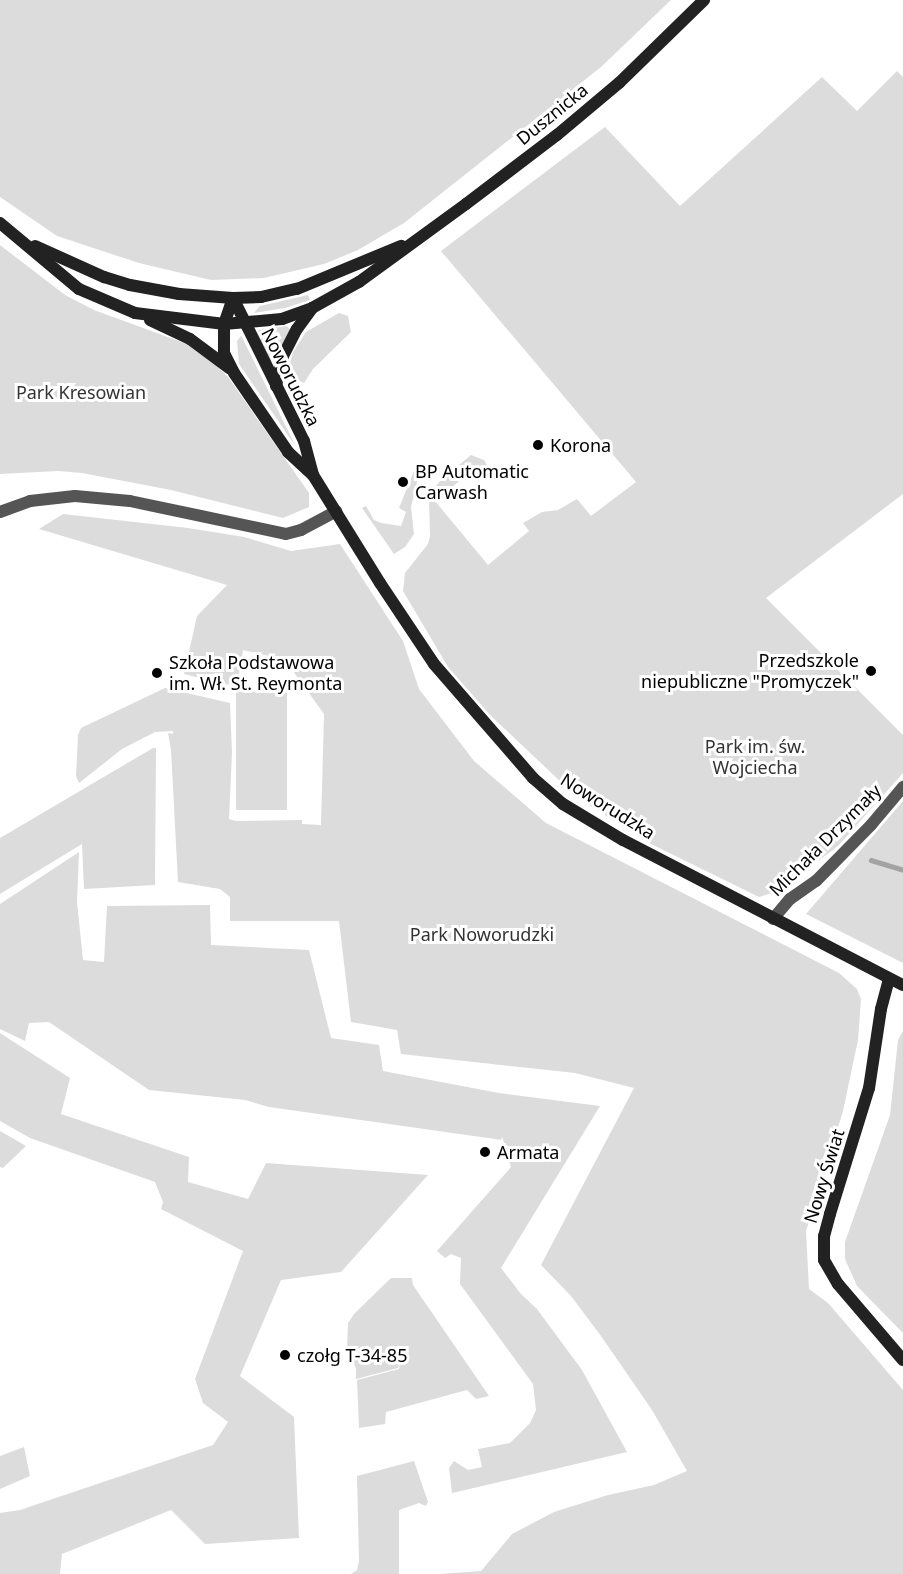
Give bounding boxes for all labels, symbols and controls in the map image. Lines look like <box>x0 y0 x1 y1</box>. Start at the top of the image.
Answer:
street label: Dusznicka <box>512 79 592 149</box>
street label: Noworudzka <box>257 324 325 430</box>
park label: Park Kresowian <box>16 381 146 403</box>
place label: Korona <box>550 434 611 456</box>
marker: Korona <box>531 438 545 452</box>
place label: BP Automatic Carwash <box>415 461 529 504</box>
marker: BP Automatic Carwash <box>396 475 410 489</box>
place label: Przedszkole niepubliczne "Promyczek" <box>641 650 859 692</box>
place label: Szkoła Podstawowa im. Wł. St. Reymonta <box>169 652 342 694</box>
marker: Przedszkole niepubliczne "Promyczek" <box>864 664 878 678</box>
marker: Szkoła Podstawowa im. Wł. St. Reymonta <box>150 666 164 680</box>
park label: Park im. św. Wojciecha <box>705 736 805 778</box>
street label: Noworudzka <box>557 768 659 844</box>
street label: Michała Drzymały <box>765 780 885 900</box>
park label: Park Noworudzki <box>410 923 554 945</box>
street label: Nowy Świat <box>799 1126 849 1226</box>
place label: Armata <box>497 1141 559 1163</box>
marker: Armata <box>478 1145 492 1159</box>
place label: czołg T-34-85 <box>297 1344 407 1366</box>
marker: czołg T-34-85 <box>278 1348 292 1362</box>

